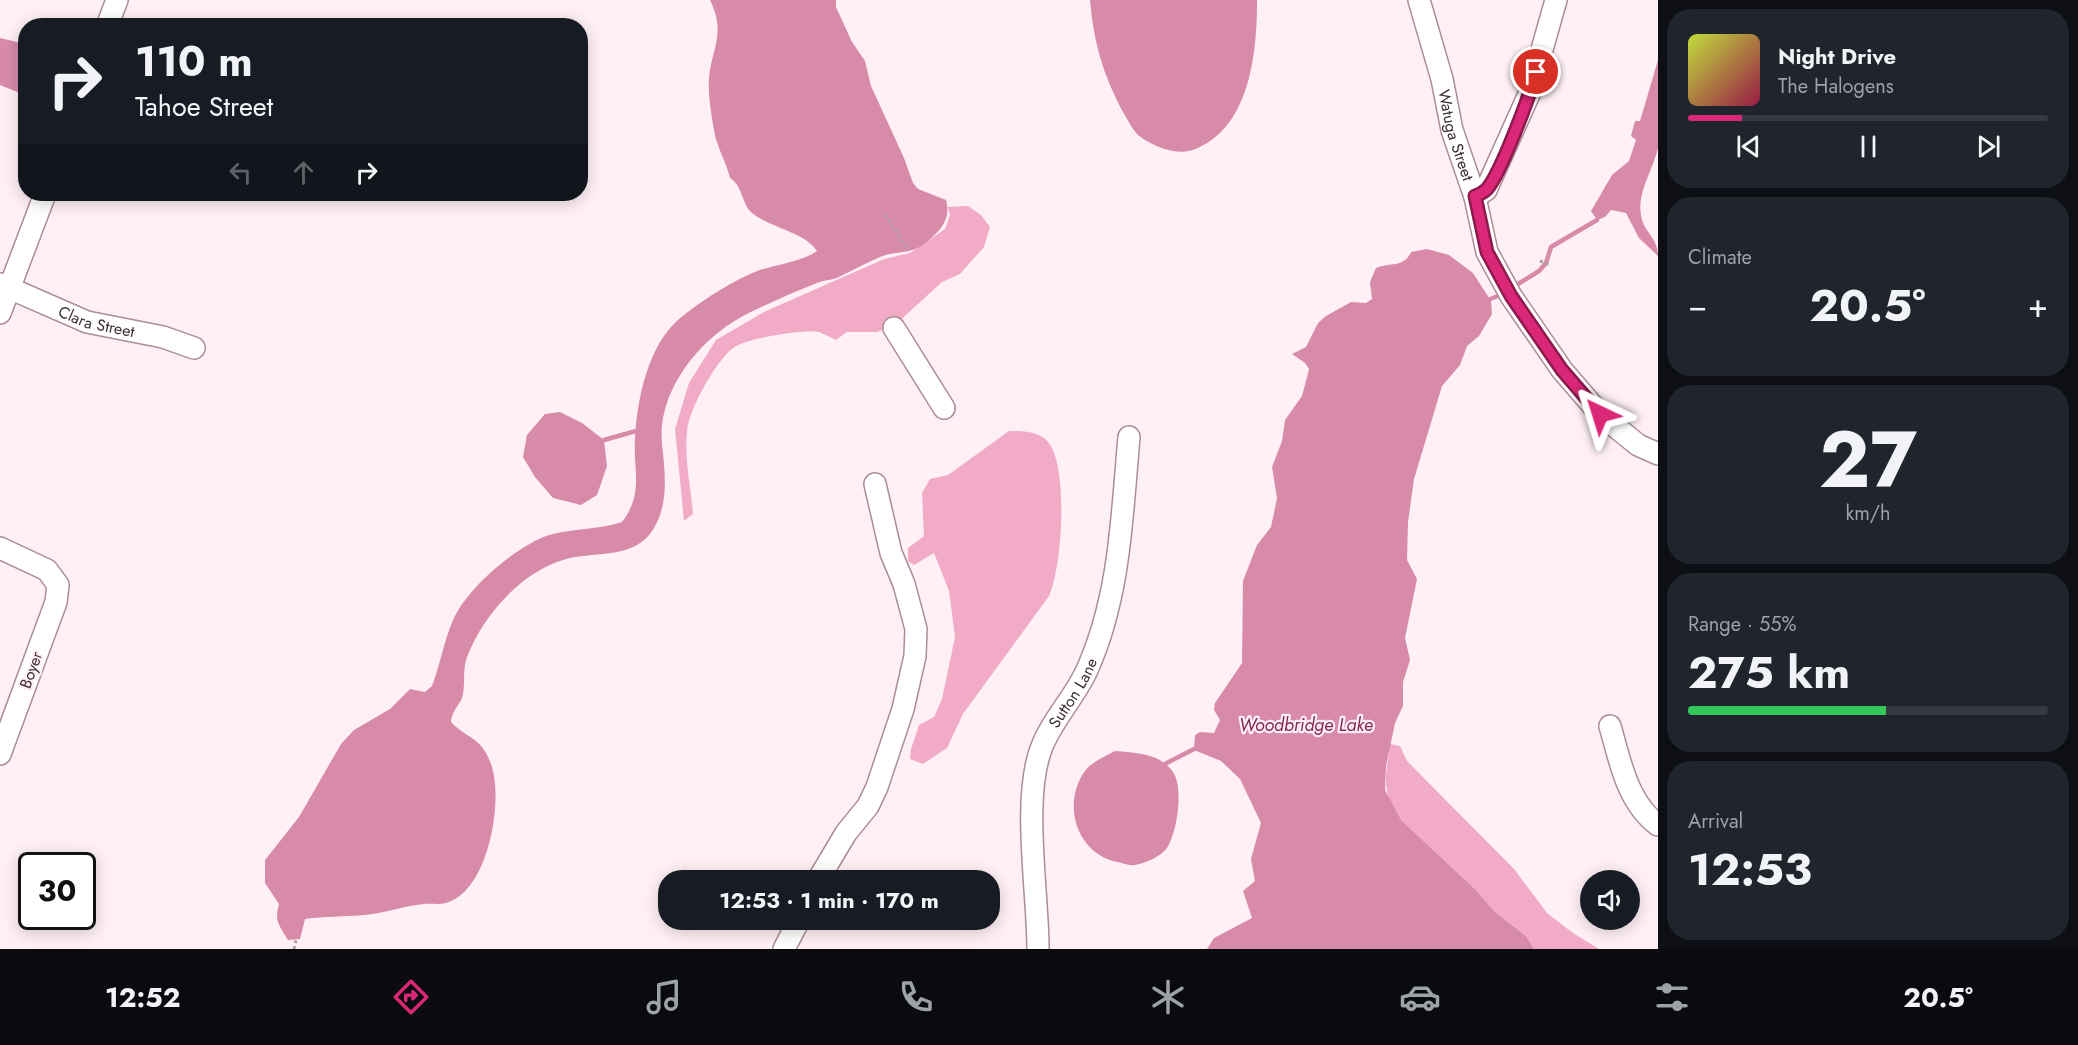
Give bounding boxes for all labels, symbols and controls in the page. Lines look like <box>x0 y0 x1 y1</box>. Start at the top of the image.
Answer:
text: 110 m <box>135 31 253 92</box>
text: Night Drive <box>1778 40 1896 72</box>
icon: right <box>36 42 114 120</box>
pin <box>1510 46 1561 97</box>
icon: arrive <box>1519 55 1552 88</box>
text: The Halogens <box>1778 72 1894 101</box>
text: Tahoe Street <box>135 87 273 126</box>
street label: Watuga Street <box>1433 87 1480 184</box>
icon: previous <box>1732 130 1765 163</box>
icon: pause <box>1852 130 1885 163</box>
icon: next <box>1972 130 2005 163</box>
icon: left <box>224 156 257 189</box>
icon: ahead <box>287 156 320 189</box>
icon: right <box>350 156 383 189</box>
text: Climate <box>1688 243 1752 272</box>
text: 20.5° <box>1809 273 1926 338</box>
text: − <box>1688 282 1707 329</box>
text: + <box>2028 282 2048 329</box>
street label: Clara Street <box>55 299 137 343</box>
position arrow <box>1568 382 1632 446</box>
text: 27 <box>1819 404 1917 516</box>
text: km/h <box>1845 499 1891 528</box>
text: Range · 55% <box>1688 610 1797 639</box>
text: 275 km <box>1688 640 1850 705</box>
street label: Boyer <box>14 648 48 692</box>
street label: Sutton Lane <box>1043 654 1103 732</box>
water label: Woodbridge Lake <box>1239 712 1373 738</box>
text: Arrival <box>1688 807 1743 836</box>
text: 12:53 <box>1688 837 1812 902</box>
speed limit sign: 30 <box>18 852 96 930</box>
map controls <box>1580 870 1640 930</box>
button: sound <box>1580 870 1640 930</box>
text: 12:53 · 1 min · 170 m <box>719 884 939 916</box>
icon: directions <box>390 976 432 1018</box>
icon: music <box>643 976 685 1018</box>
icon: phone <box>895 976 937 1018</box>
icon: climate <box>1147 976 1189 1018</box>
icon: car <box>1399 976 1441 1018</box>
icon: filters <box>1651 976 1693 1018</box>
text: 12:52 <box>105 978 180 1017</box>
text: 20.5° <box>1903 978 1973 1017</box>

